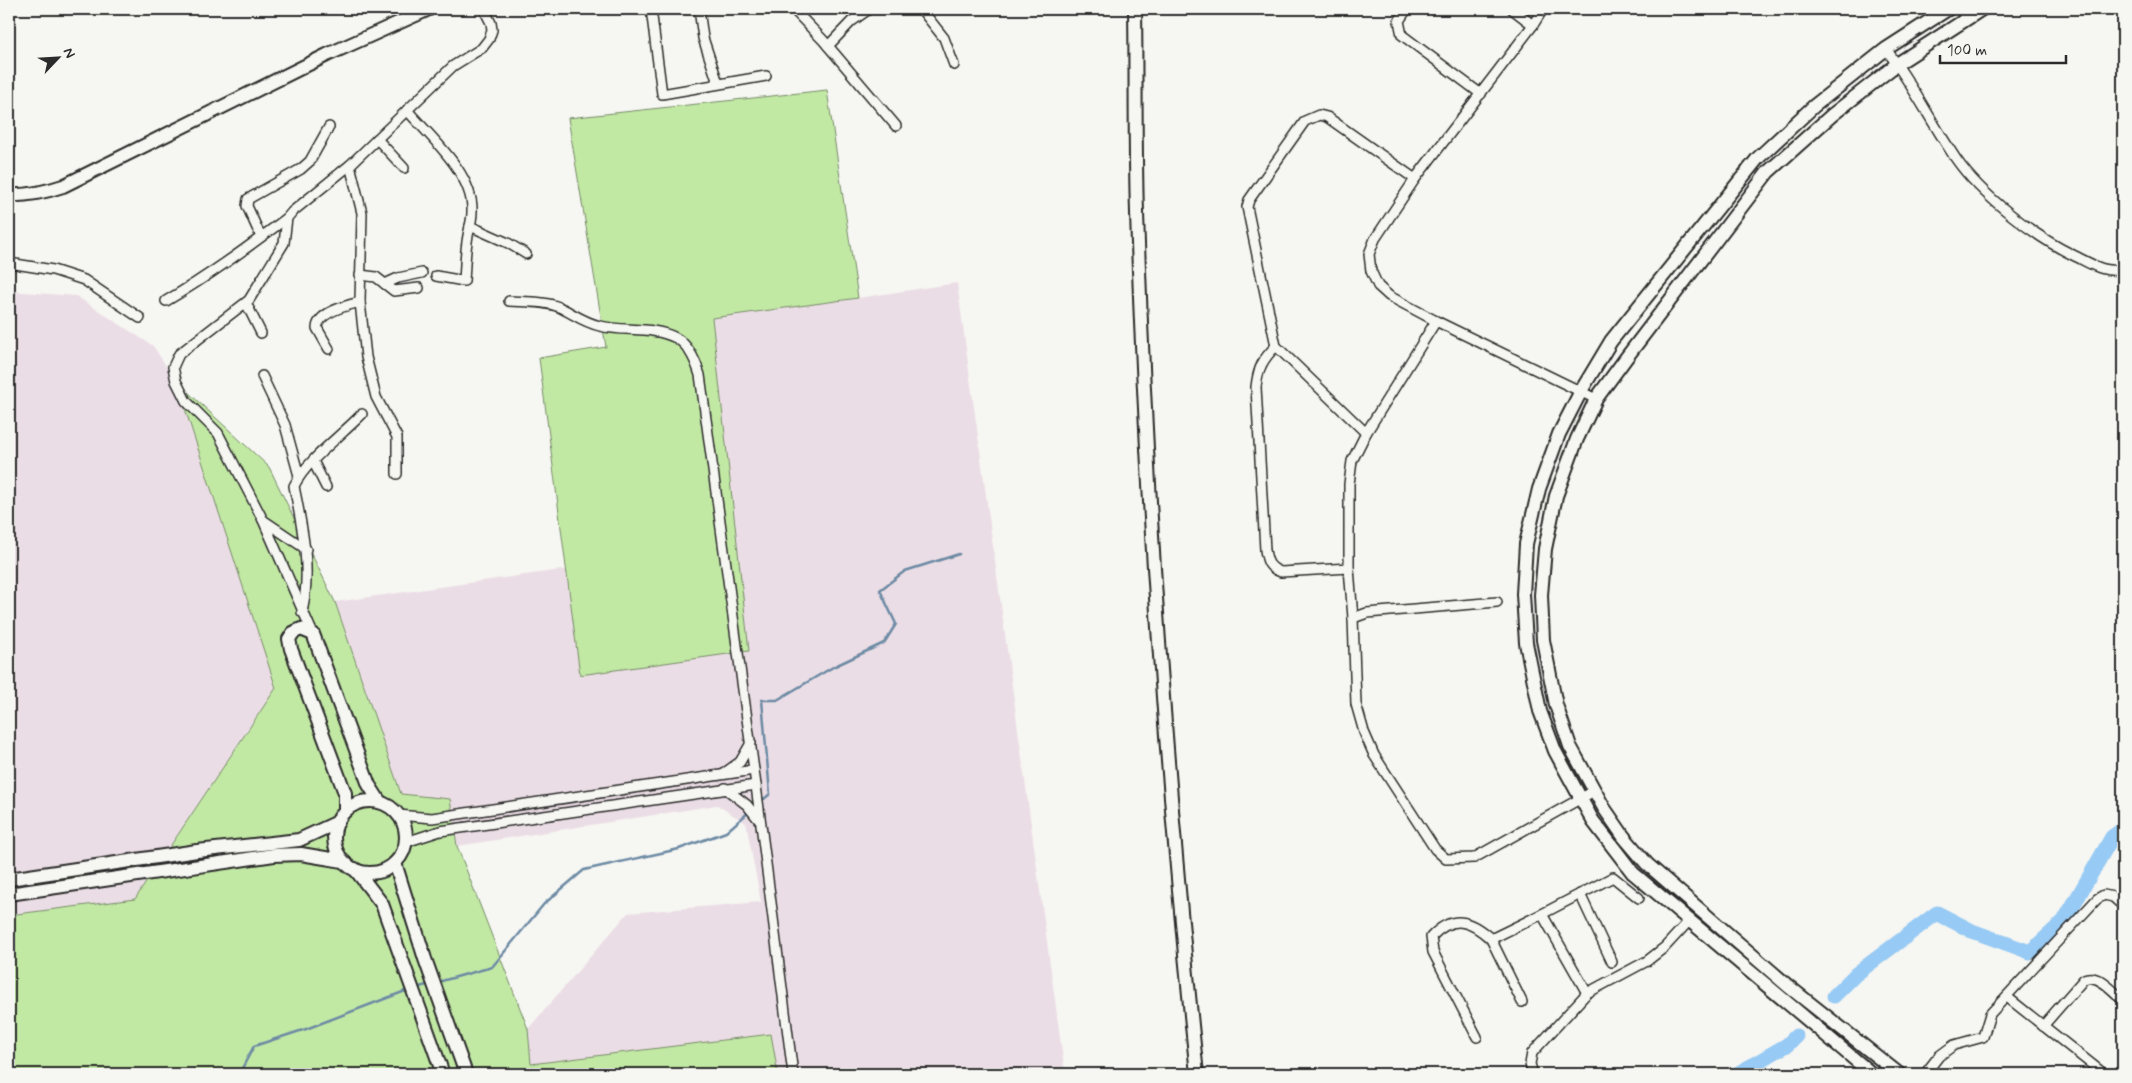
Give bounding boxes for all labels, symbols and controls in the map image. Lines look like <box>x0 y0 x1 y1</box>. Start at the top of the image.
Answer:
north arrow <box>32 32 82 82</box>
scale bar <box>1940 32 2066 64</box>
text: 100 m <box>1947 41 1987 61</box>
text: N <box>59 45 79 61</box>

